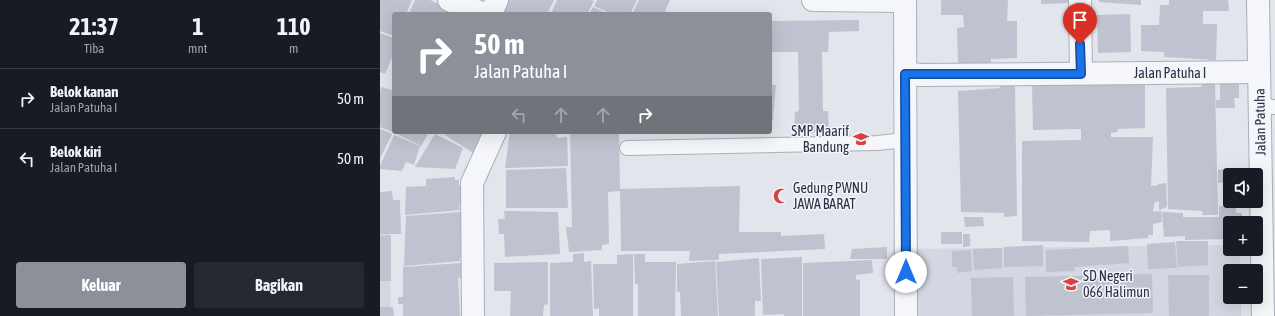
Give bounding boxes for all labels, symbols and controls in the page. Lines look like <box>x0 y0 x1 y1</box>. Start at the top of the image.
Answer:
pin <box>1063 3 1097 44</box>
icon: arrive <box>1069 9 1091 31</box>
text: 21:37 <box>69 13 119 40</box>
text: 1 <box>192 13 203 40</box>
text: 110 <box>277 13 311 40</box>
icon: right <box>408 28 460 80</box>
text: 50 m <box>474 28 524 60</box>
text: Tiba <box>84 41 104 56</box>
text: mnt <box>188 41 207 56</box>
text: m <box>289 41 298 56</box>
text: Jalan Patuha I <box>474 61 567 82</box>
street label: Jalan Patuha I <box>1134 65 1206 81</box>
text: Belok kanan <box>50 83 119 100</box>
icon: right <box>16 88 38 110</box>
street label: Jalan Patuha <box>1251 88 1269 156</box>
text: 50 m <box>337 90 364 107</box>
text: Jalan Patuha I <box>50 100 117 115</box>
icon: left <box>508 104 530 126</box>
icon: ahead <box>550 104 572 126</box>
icon: ahead <box>592 104 614 126</box>
icon: right <box>634 104 656 126</box>
place label: SMP Maarif Bandung <box>791 123 849 155</box>
school or university icon: SMP Maarif Bandung <box>852 130 870 148</box>
text: Belok kiri <box>50 143 101 160</box>
icon: left <box>16 148 38 170</box>
text: 50 m <box>337 150 364 167</box>
text: Jalan Patuha I <box>50 160 117 175</box>
map controls <box>1223 168 1263 304</box>
button: sound <box>1223 168 1263 208</box>
place label: Gedung PWNU JAWA BARAT <box>793 180 868 212</box>
mosque icon: Gedung PWNU JAWA BARAT <box>772 187 790 205</box>
button: + <box>1223 216 1263 256</box>
position arrow <box>885 251 927 293</box>
button: Keluar <box>16 262 186 308</box>
button: Bagikan <box>194 262 364 308</box>
button: − <box>1223 264 1263 304</box>
place label: SD Negeri 066 Halimun <box>1083 268 1150 300</box>
school or university icon: SD Negeri 066 Halimun <box>1062 275 1080 293</box>

